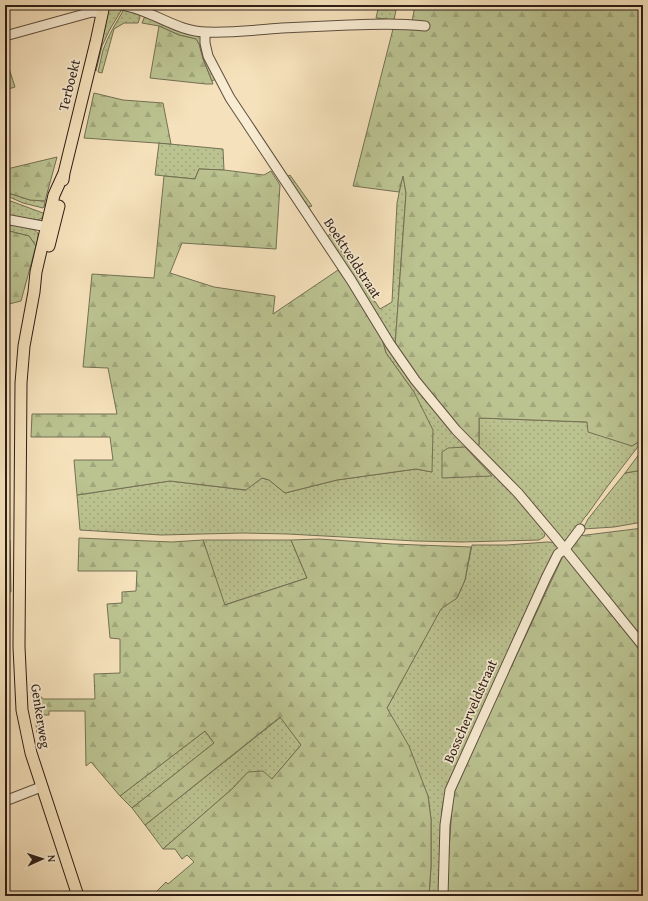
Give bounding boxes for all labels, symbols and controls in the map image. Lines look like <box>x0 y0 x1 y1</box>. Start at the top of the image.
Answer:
street label: Terboekt <box>53 57 85 113</box>
street label: Boektveldstraat <box>319 214 387 302</box>
street label: Bosscherveldstraat <box>438 656 502 766</box>
street label: Genkerweg <box>26 682 56 750</box>
north arrow <box>22 839 62 879</box>
text: N <box>44 854 60 863</box>

